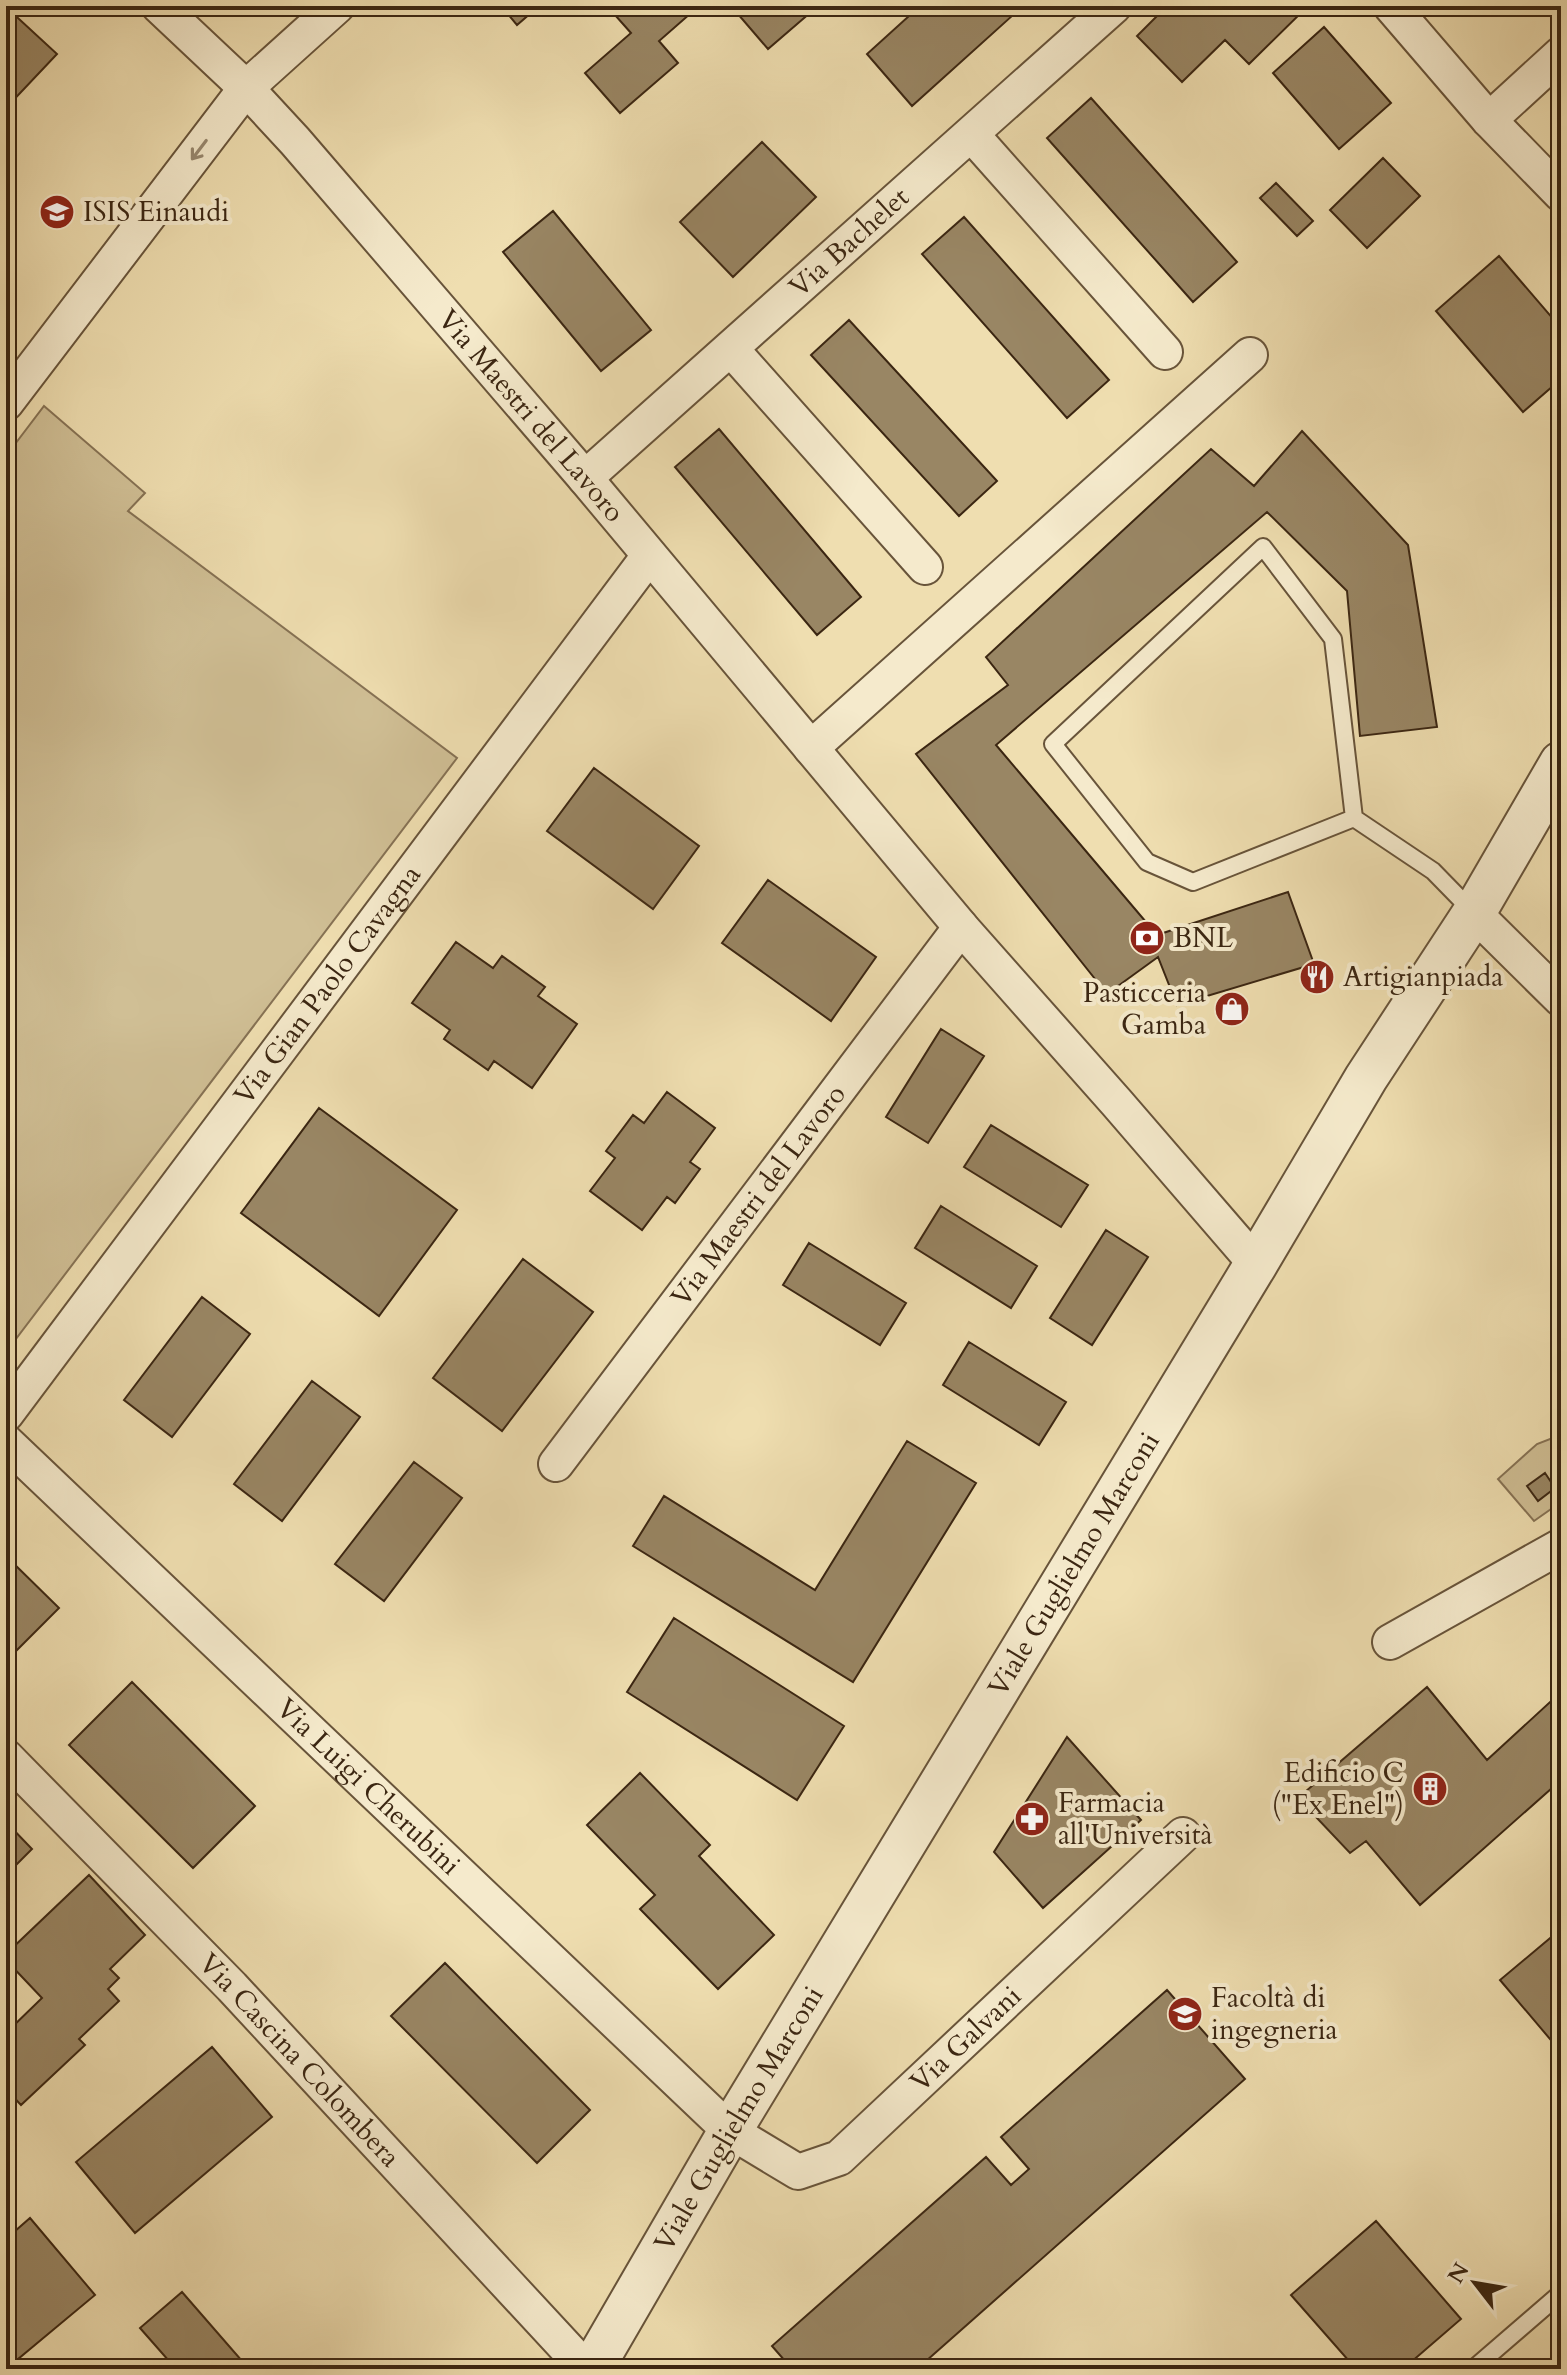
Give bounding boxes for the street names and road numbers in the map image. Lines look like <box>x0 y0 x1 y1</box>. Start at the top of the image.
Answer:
street label: Via Bachelet <box>781 179 917 306</box>
street label: Via Maestri del Lavoro <box>429 301 633 530</box>
street label: Via Gian Paolo Cavagna <box>225 857 430 1113</box>
street label: Via Maestri del Lavoro <box>662 1077 855 1315</box>
street label: Viale Guglielmo Marconi <box>979 1425 1169 1704</box>
street label: Via Luigi Cherubini <box>268 1690 469 1884</box>
street label: Via Cascina Colombera <box>190 1945 409 2176</box>
street label: Via Galvani <box>902 1977 1030 2101</box>
street label: Viale Guglielmo Marconi <box>645 1979 833 2259</box>

